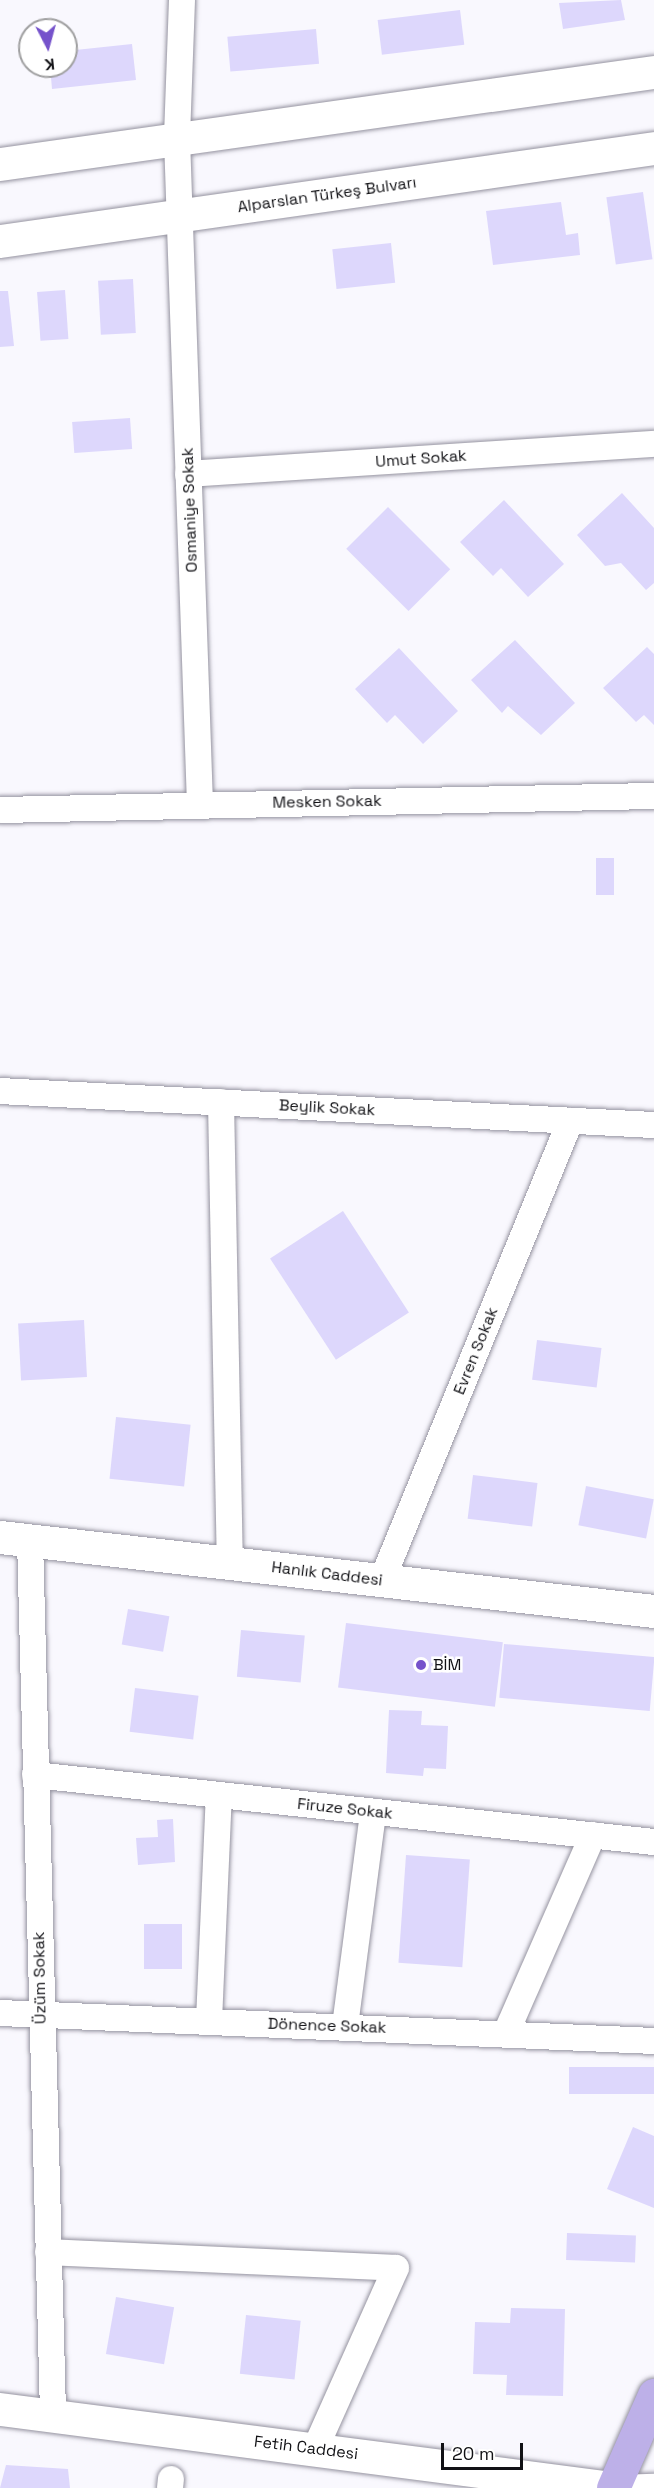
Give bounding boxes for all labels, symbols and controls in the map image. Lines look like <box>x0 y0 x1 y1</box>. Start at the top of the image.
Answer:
north arrow <box>18 18 78 78</box>
text: K <box>44 53 56 75</box>
street label: Alparslan Türkeş Bulvarı <box>236 173 418 217</box>
street label: Umut Sokak <box>375 446 467 472</box>
street label: Osmaniye Sokak <box>178 447 202 573</box>
street label: Mesken Sokak <box>272 791 382 813</box>
street label: Beylik Sokak <box>278 1096 376 1120</box>
street label: Evren Sokak <box>450 1304 502 1398</box>
street label: Hanlık Caddesi <box>270 1558 384 1590</box>
place label: BİM <box>433 1655 461 1675</box>
marker: BİM <box>414 1658 428 1672</box>
street label: Firuze Sokak <box>296 1794 394 1824</box>
street label: Üzüm Sokak <box>30 1932 50 2024</box>
street label: Dönence Sokak <box>267 2014 387 2038</box>
scale bar <box>444 2431 526 2469</box>
street label: Fetih Caddesi <box>253 2432 359 2464</box>
text: 20 m <box>452 2442 495 2465</box>

